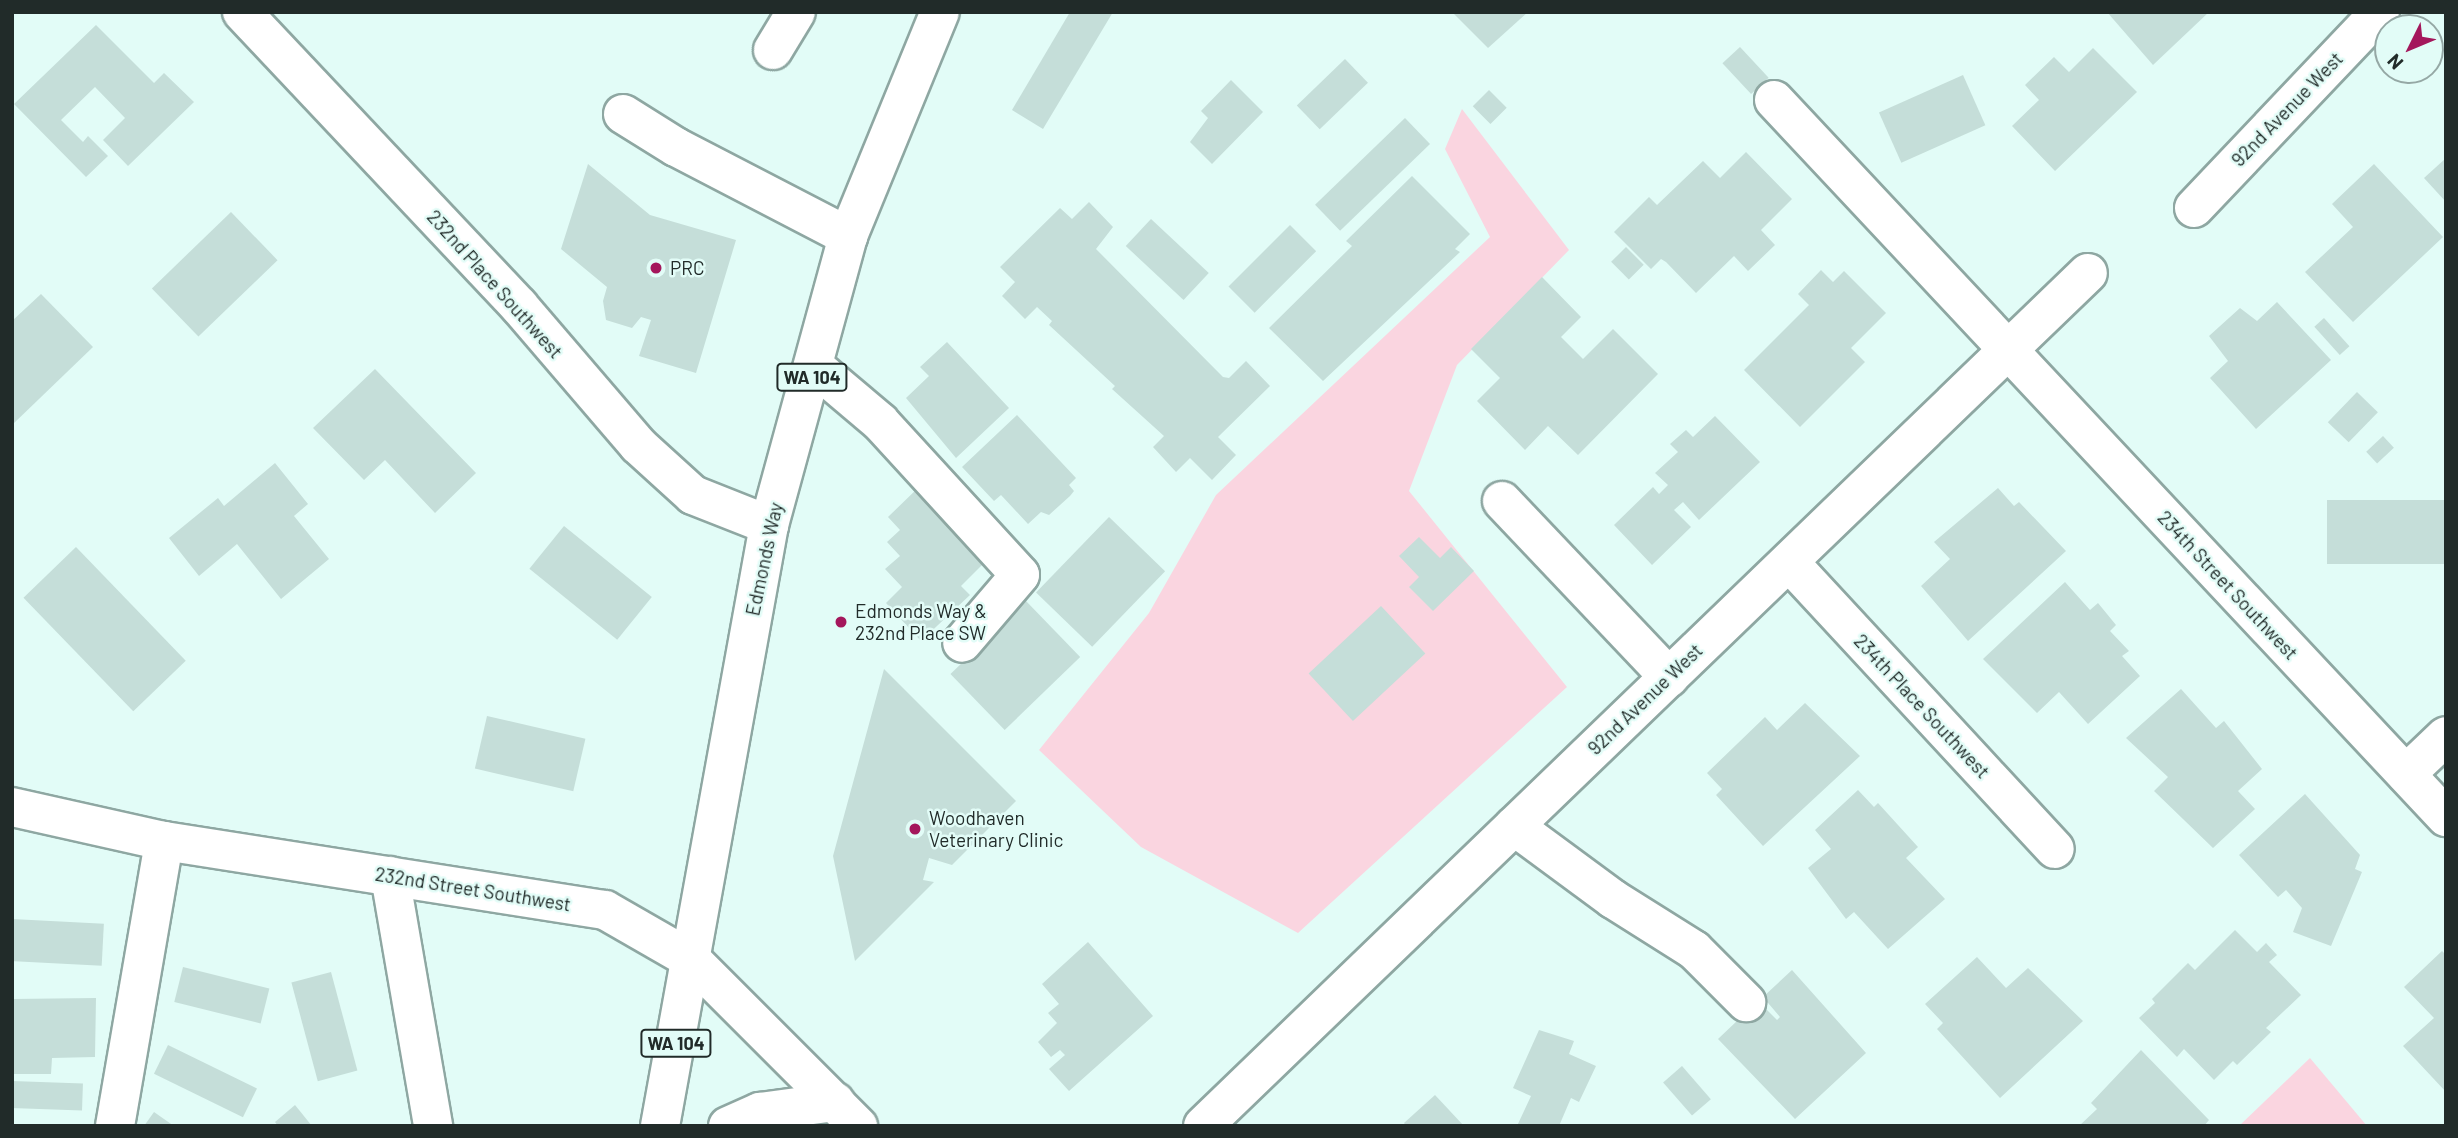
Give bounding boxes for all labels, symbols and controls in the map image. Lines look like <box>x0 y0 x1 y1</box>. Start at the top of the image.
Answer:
north arrow <box>2374 14 2444 84</box>
street label: 92nd Avenue West <box>2227 47 2347 171</box>
text: N <box>2382 50 2407 75</box>
street label: 232nd Place Southwest <box>422 205 568 363</box>
place label: PRC <box>670 257 704 279</box>
marker: PRC <box>648 260 664 276</box>
road number: WA 104 <box>775 362 849 391</box>
street label: Edmonds Way <box>741 500 787 618</box>
street label: 234th Street Southwest <box>2153 506 2303 664</box>
place label: Edmonds Way & 232nd Place SW <box>855 600 987 644</box>
marker: Edmonds Way & 232nd Place SW <box>833 614 849 630</box>
street label: 234th Place Southwest <box>1849 629 1995 783</box>
street label: 92nd Avenue West <box>1583 639 1707 759</box>
place label: Woodhaven Veterinary Clinic <box>929 807 1063 851</box>
marker: Woodhaven Veterinary Clinic <box>907 821 923 837</box>
street label: 232nd Street Southwest <box>373 862 573 916</box>
road number: WA 104 <box>639 1028 713 1058</box>

